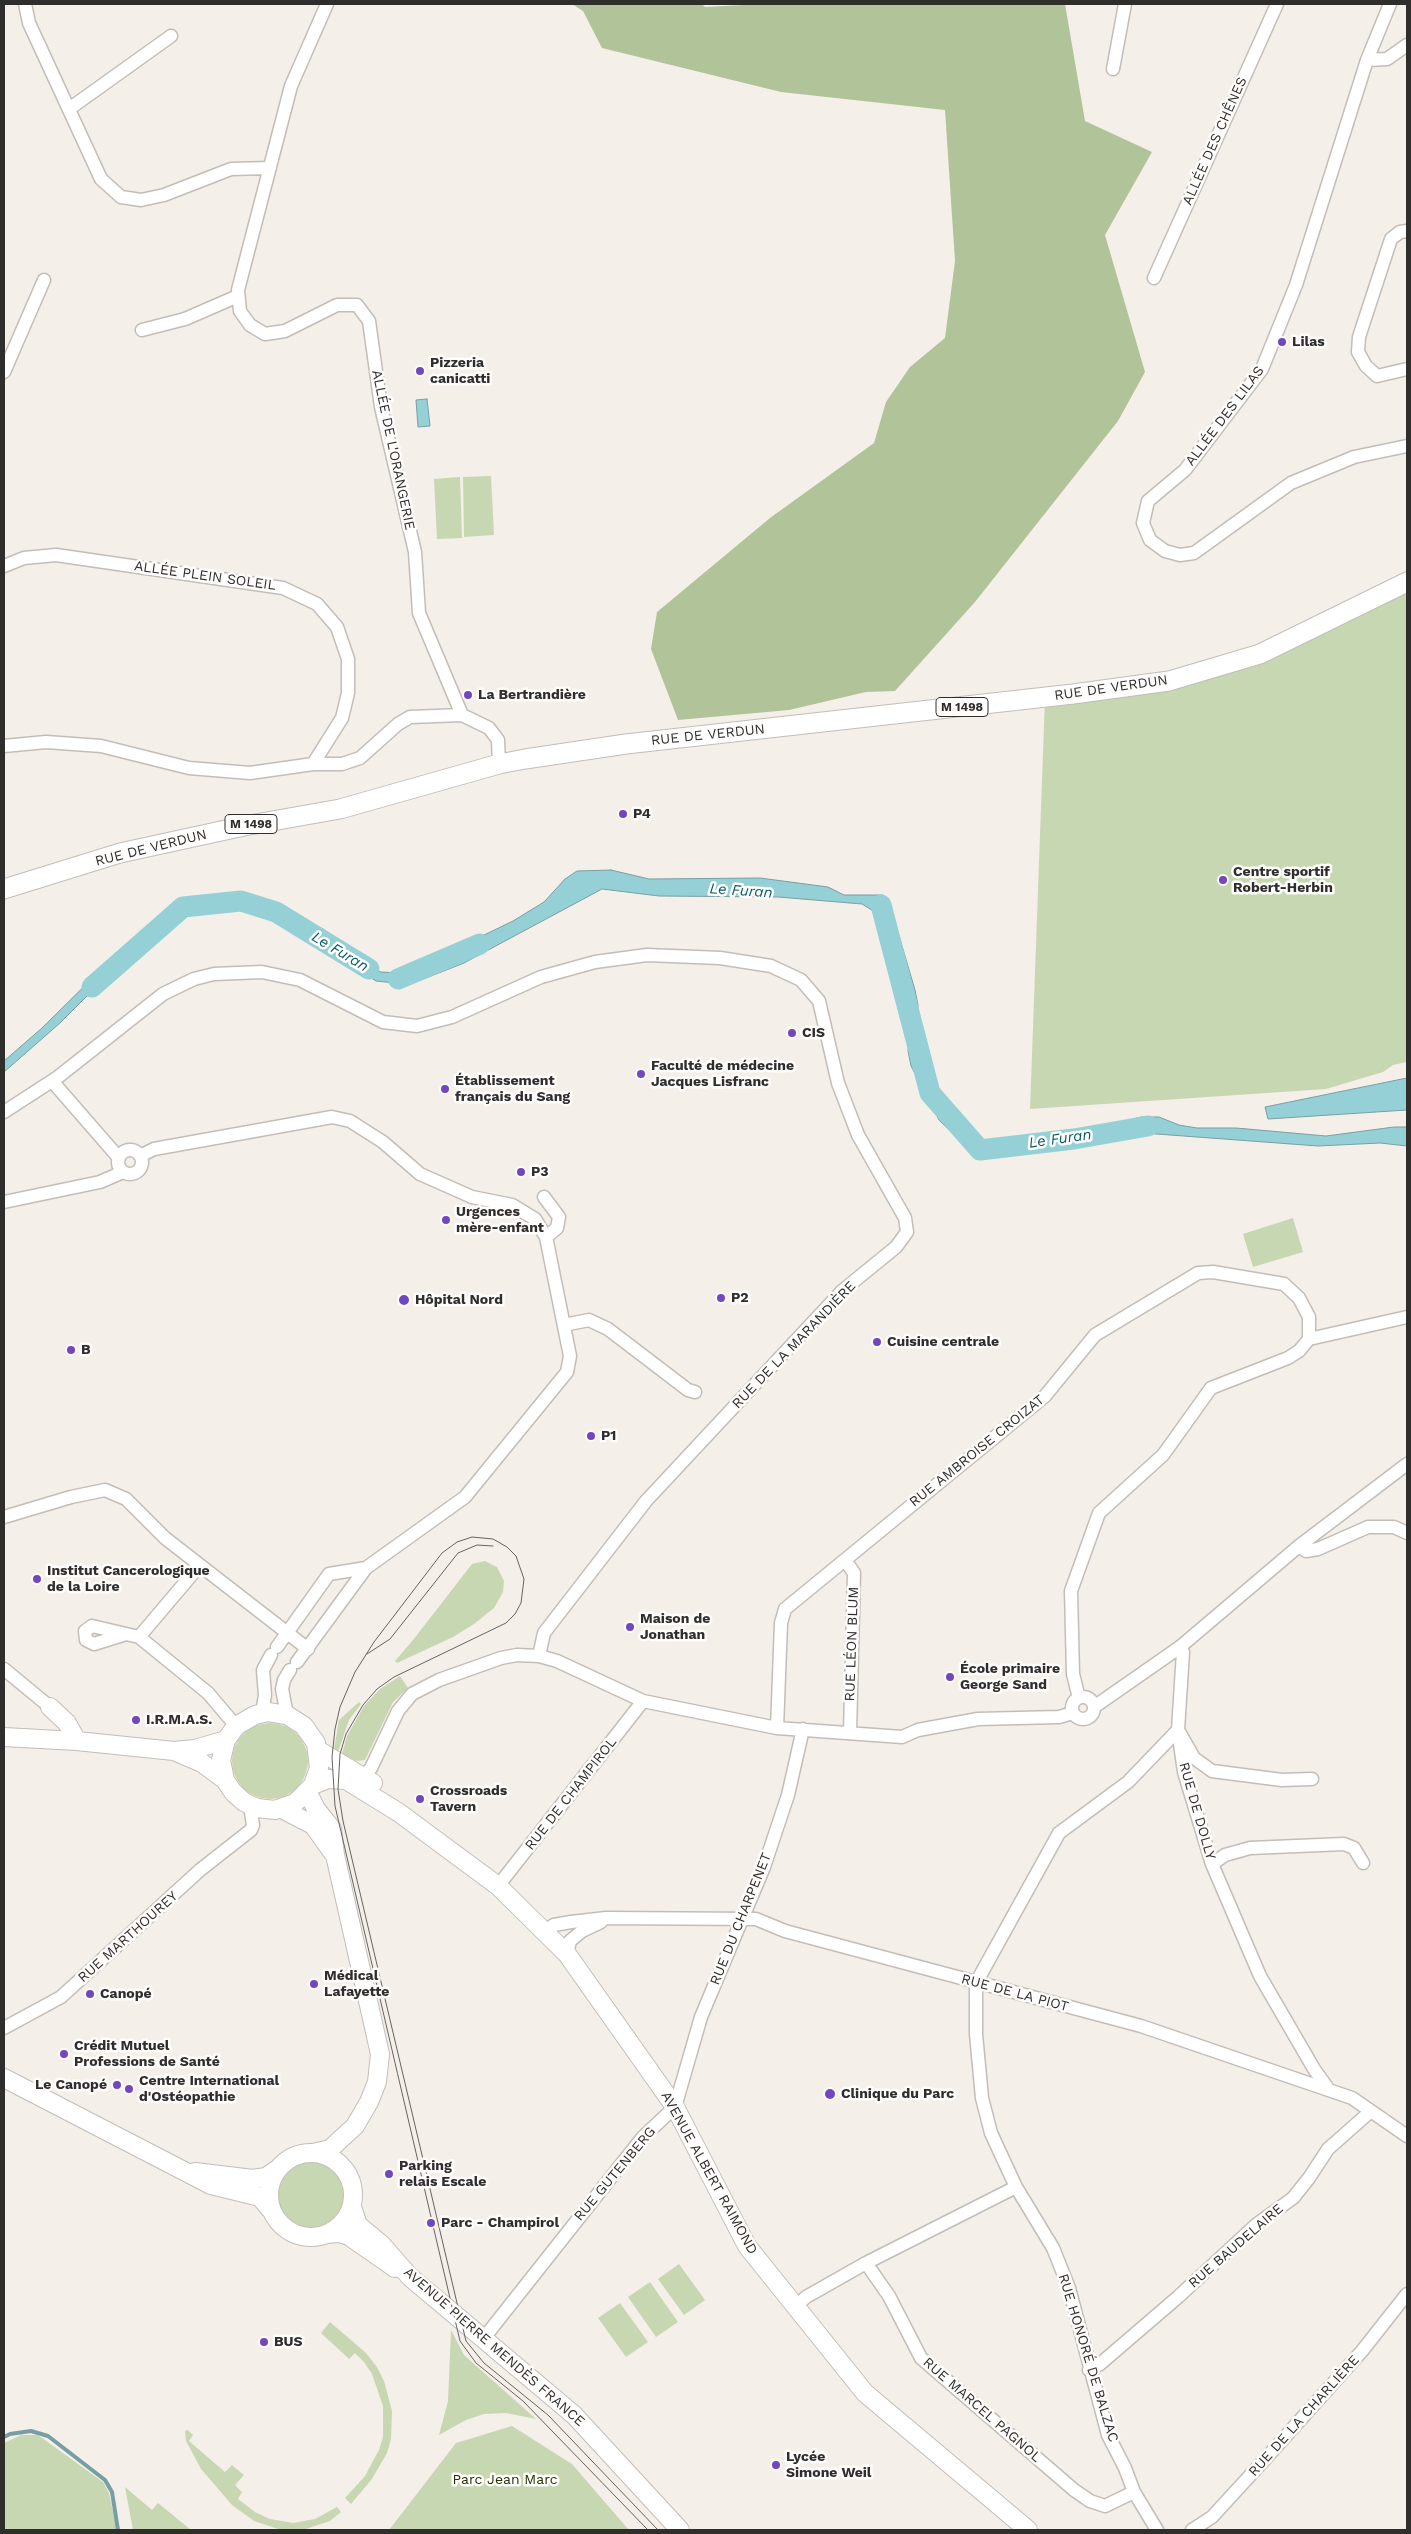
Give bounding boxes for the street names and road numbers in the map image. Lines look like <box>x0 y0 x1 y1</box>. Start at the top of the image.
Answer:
street label: ALLÉE DES CHÊNES <box>1179 74 1251 208</box>
street label: ALLÉE DES LILAS <box>1182 363 1268 469</box>
street label: ALLÉE DE L'ORANGERIE <box>368 368 418 532</box>
street label: ALLÉE PLEIN SOLEIL <box>133 558 277 594</box>
street label: RUE DE VERDUN <box>1053 672 1169 704</box>
road number: M 1498 <box>936 698 988 716</box>
street label: RUE DE VERDUN <box>650 721 766 749</box>
road number: M 1498 <box>225 814 277 834</box>
street label: RUE DE VERDUN <box>94 826 208 870</box>
street label: RUE DE LA MARANDIÈRE <box>729 1278 859 1412</box>
street label: RUE AMBROISE CROIZAT <box>906 1391 1048 1511</box>
street label: RUE LÉON BLUM <box>842 1586 862 1702</box>
street label: RUE DE CHAMPIROL <box>522 1734 620 1854</box>
street label: RUE DE DOLLY <box>1175 1760 1219 1862</box>
street label: RUE DU CHARPENET <box>707 1850 775 1988</box>
street label: RUE MARTHOUREY <box>75 1888 181 1986</box>
street label: RUE DE LA PIOT <box>959 1971 1071 2015</box>
street label: AVENUE ALBERT RAIMOND <box>657 2089 761 2257</box>
street label: RUE GUTENBERG <box>571 2123 659 2225</box>
street label: RUE BAUDELAIRE <box>1185 2200 1287 2292</box>
street label: AVENUE PIERRE MENDÈS FRANCE <box>400 2264 588 2430</box>
street label: RUE HONORÉ DE BALZAC <box>1054 2272 1122 2444</box>
street label: RUE DE LA CHARLIÈRE <box>1245 2352 1363 2480</box>
street label: RUE MARCEL PAGNOL <box>919 2354 1045 2466</box>

